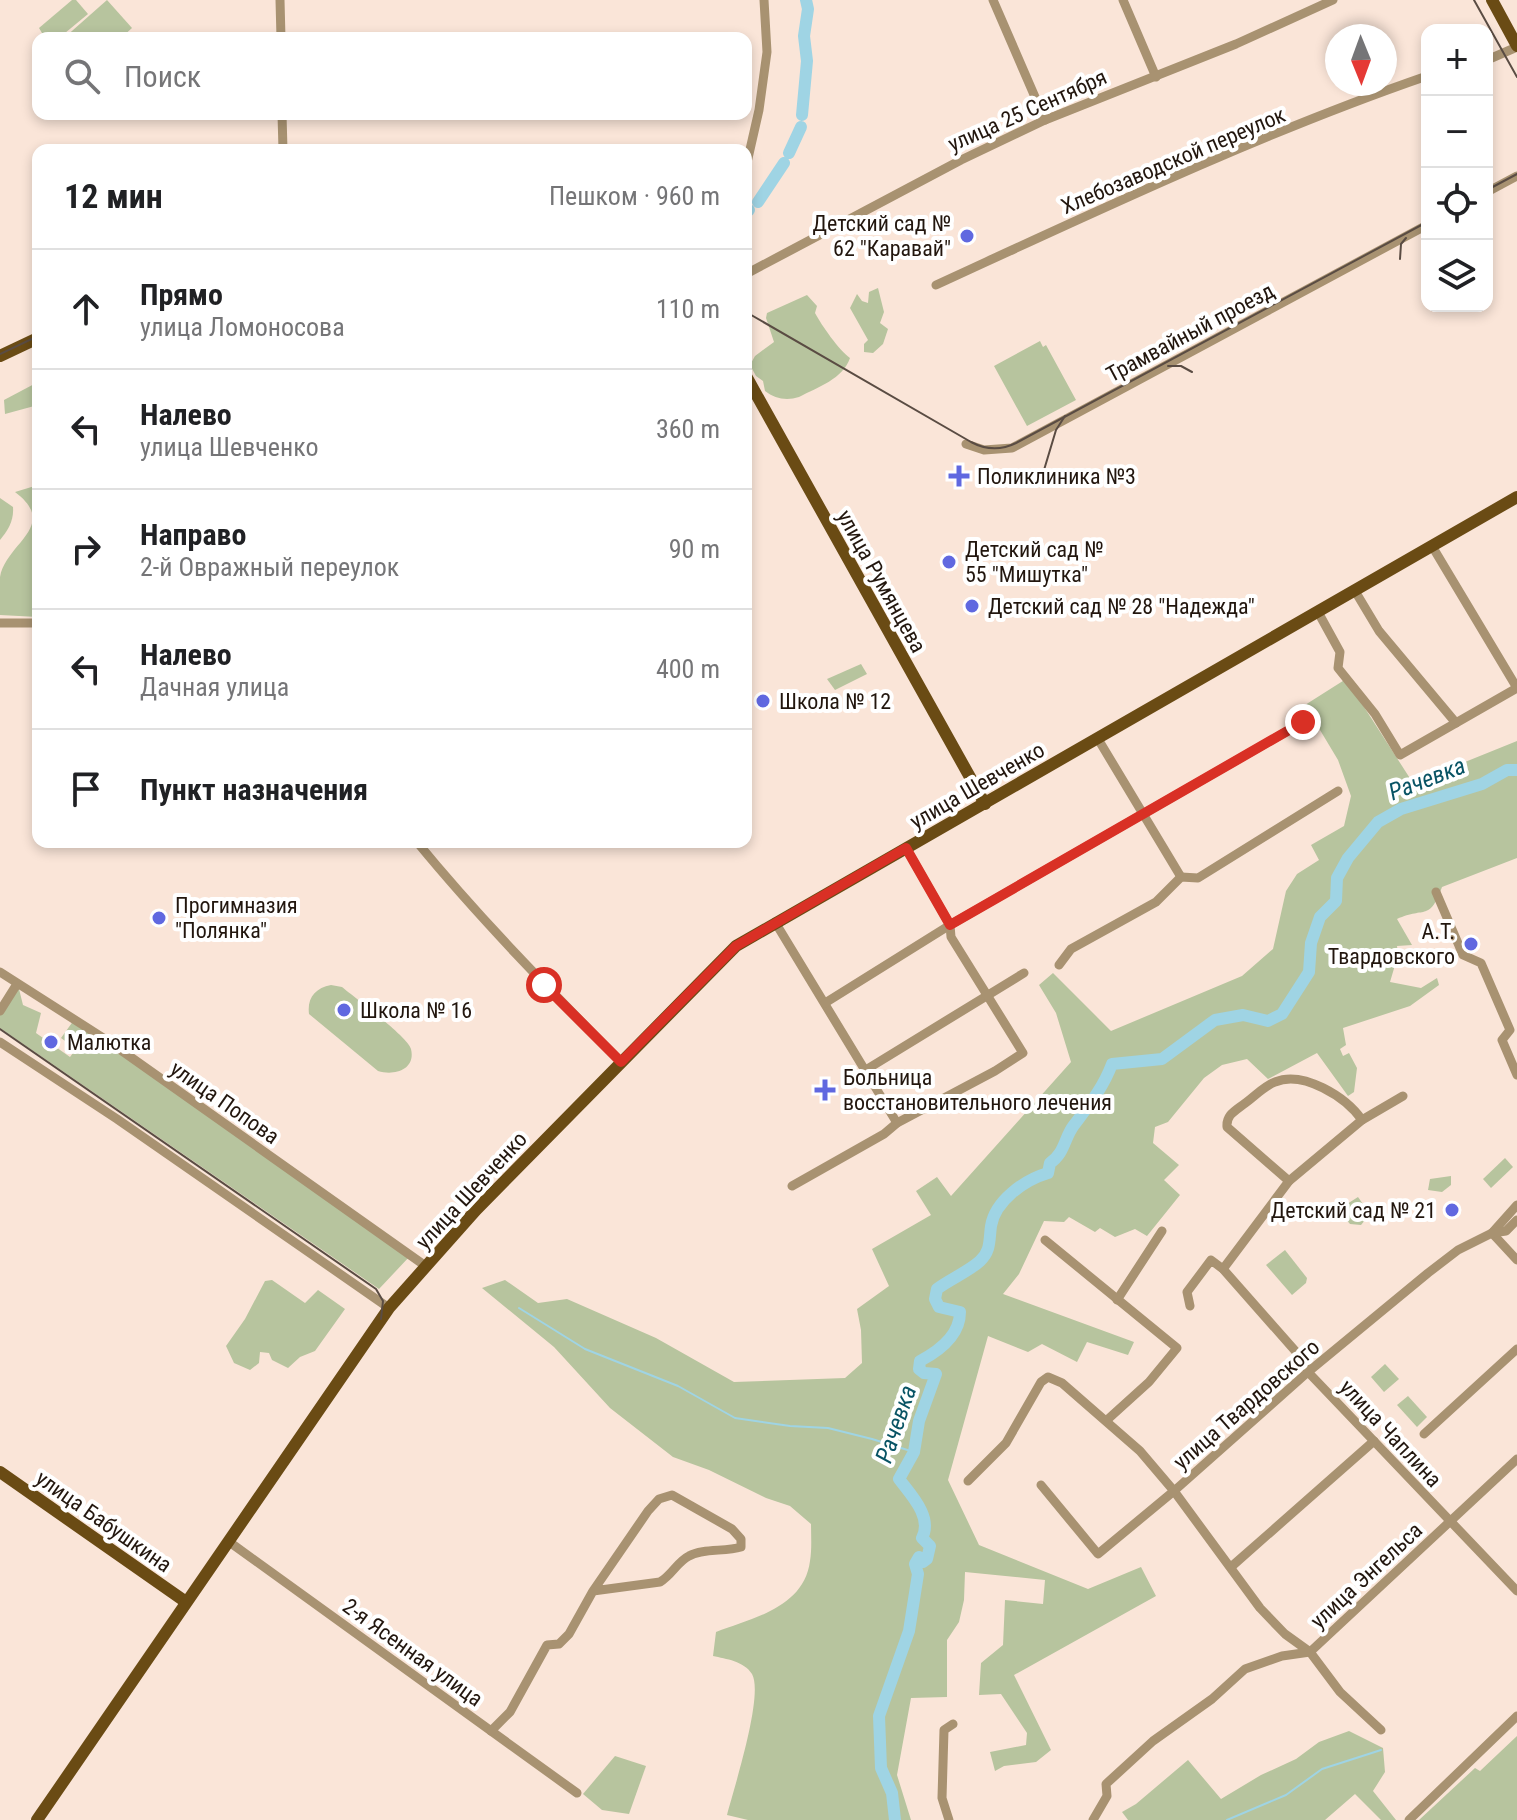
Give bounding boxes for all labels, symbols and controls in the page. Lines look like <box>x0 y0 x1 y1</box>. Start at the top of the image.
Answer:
north arrow <box>1325 24 1397 96</box>
map controls <box>1421 24 1493 312</box>
button: + <box>1421 24 1493 96</box>
search box <box>32 32 752 120</box>
icon: search <box>60 54 104 98</box>
text: Поиск <box>124 59 201 94</box>
street label: улица 25 Сентября <box>944 64 1110 157</box>
button: − <box>1421 96 1493 168</box>
street label: Хлебозаводской переулок <box>1057 102 1289 219</box>
button: locate <box>1421 168 1493 240</box>
text: 12 мин <box>64 176 163 216</box>
text: Пешком · 960 m <box>549 181 720 211</box>
place label: Детский сад № 62 "Каравай" <box>813 211 951 261</box>
marker: Детский сад № 62 "Каравай" <box>958 227 976 245</box>
button: layers <box>1421 240 1493 312</box>
text: Прямо <box>140 277 223 312</box>
street label: Трамвайный проезд <box>1102 278 1278 387</box>
icon: ahead <box>64 287 108 331</box>
text: 110 m <box>656 294 720 324</box>
text: улица Ломоносова <box>140 312 345 342</box>
text: Налево <box>140 397 232 432</box>
icon: left <box>64 407 108 451</box>
text: 360 m <box>656 414 720 444</box>
text: улица Шевченко <box>140 432 319 462</box>
place label: Поликлиника №3 <box>977 464 1136 489</box>
marker: Поликлиника №3 <box>948 465 970 487</box>
street label: улица Румянцева <box>832 506 931 657</box>
text: Направо <box>140 517 246 552</box>
icon: right <box>64 527 108 571</box>
text: 90 m <box>669 534 720 564</box>
place label: Детский сад № 55 "Мишутка" <box>965 537 1103 587</box>
text: 2-й Овражный переулок <box>140 552 399 582</box>
marker: Детский сад № 55 "Мишутка" <box>940 553 958 571</box>
place label: Детский сад № 28 "Надежда" <box>988 594 1255 619</box>
marker: Детский сад № 28 "Надежда" <box>963 597 981 615</box>
text: Налево <box>140 637 232 672</box>
icon: left <box>64 647 108 691</box>
text: 400 m <box>656 654 720 684</box>
text: Дачная улица <box>140 672 289 702</box>
place label: Школа № 12 <box>779 689 891 714</box>
marker: Школа № 12 <box>754 692 772 710</box>
route end <box>1285 704 1321 740</box>
street label: улица Шевченко <box>906 737 1049 834</box>
water label: Рачевка <box>1385 752 1469 806</box>
icon: arrive <box>64 767 108 811</box>
text: Пункт назначения <box>140 772 368 807</box>
place label: Прогимназия "Полянка" <box>175 893 298 943</box>
marker: Прогимназия "Полянка" <box>150 909 168 927</box>
place label: А.Т. Твардовского <box>1328 919 1455 969</box>
marker: А.Т. Твардовского <box>1462 935 1480 953</box>
route start <box>526 967 562 1003</box>
place label: Школа № 16 <box>360 998 472 1023</box>
marker: Школа № 16 <box>335 1001 353 1019</box>
place label: Малютка <box>67 1030 151 1055</box>
marker: Малютка <box>42 1033 60 1051</box>
street label: улица Попова <box>166 1056 284 1149</box>
place label: Больница восстановительного лечения <box>843 1065 1112 1115</box>
marker: Больница восстановительного лечения <box>814 1079 836 1101</box>
street label: улица Шевченко <box>411 1127 532 1254</box>
place label: Детский сад № 21 <box>1271 1198 1436 1223</box>
marker: Детский сад № 21 <box>1443 1201 1461 1219</box>
street label: улица Твардовского <box>1168 1334 1324 1475</box>
street label: улица Чаплина <box>1335 1375 1447 1492</box>
water label: Рачевка <box>870 1382 922 1466</box>
street label: улица Бабушкина <box>31 1465 176 1577</box>
street label: улица Энгельса <box>1305 1517 1427 1633</box>
street label: 2-я Ясенная улица <box>338 1593 487 1711</box>

